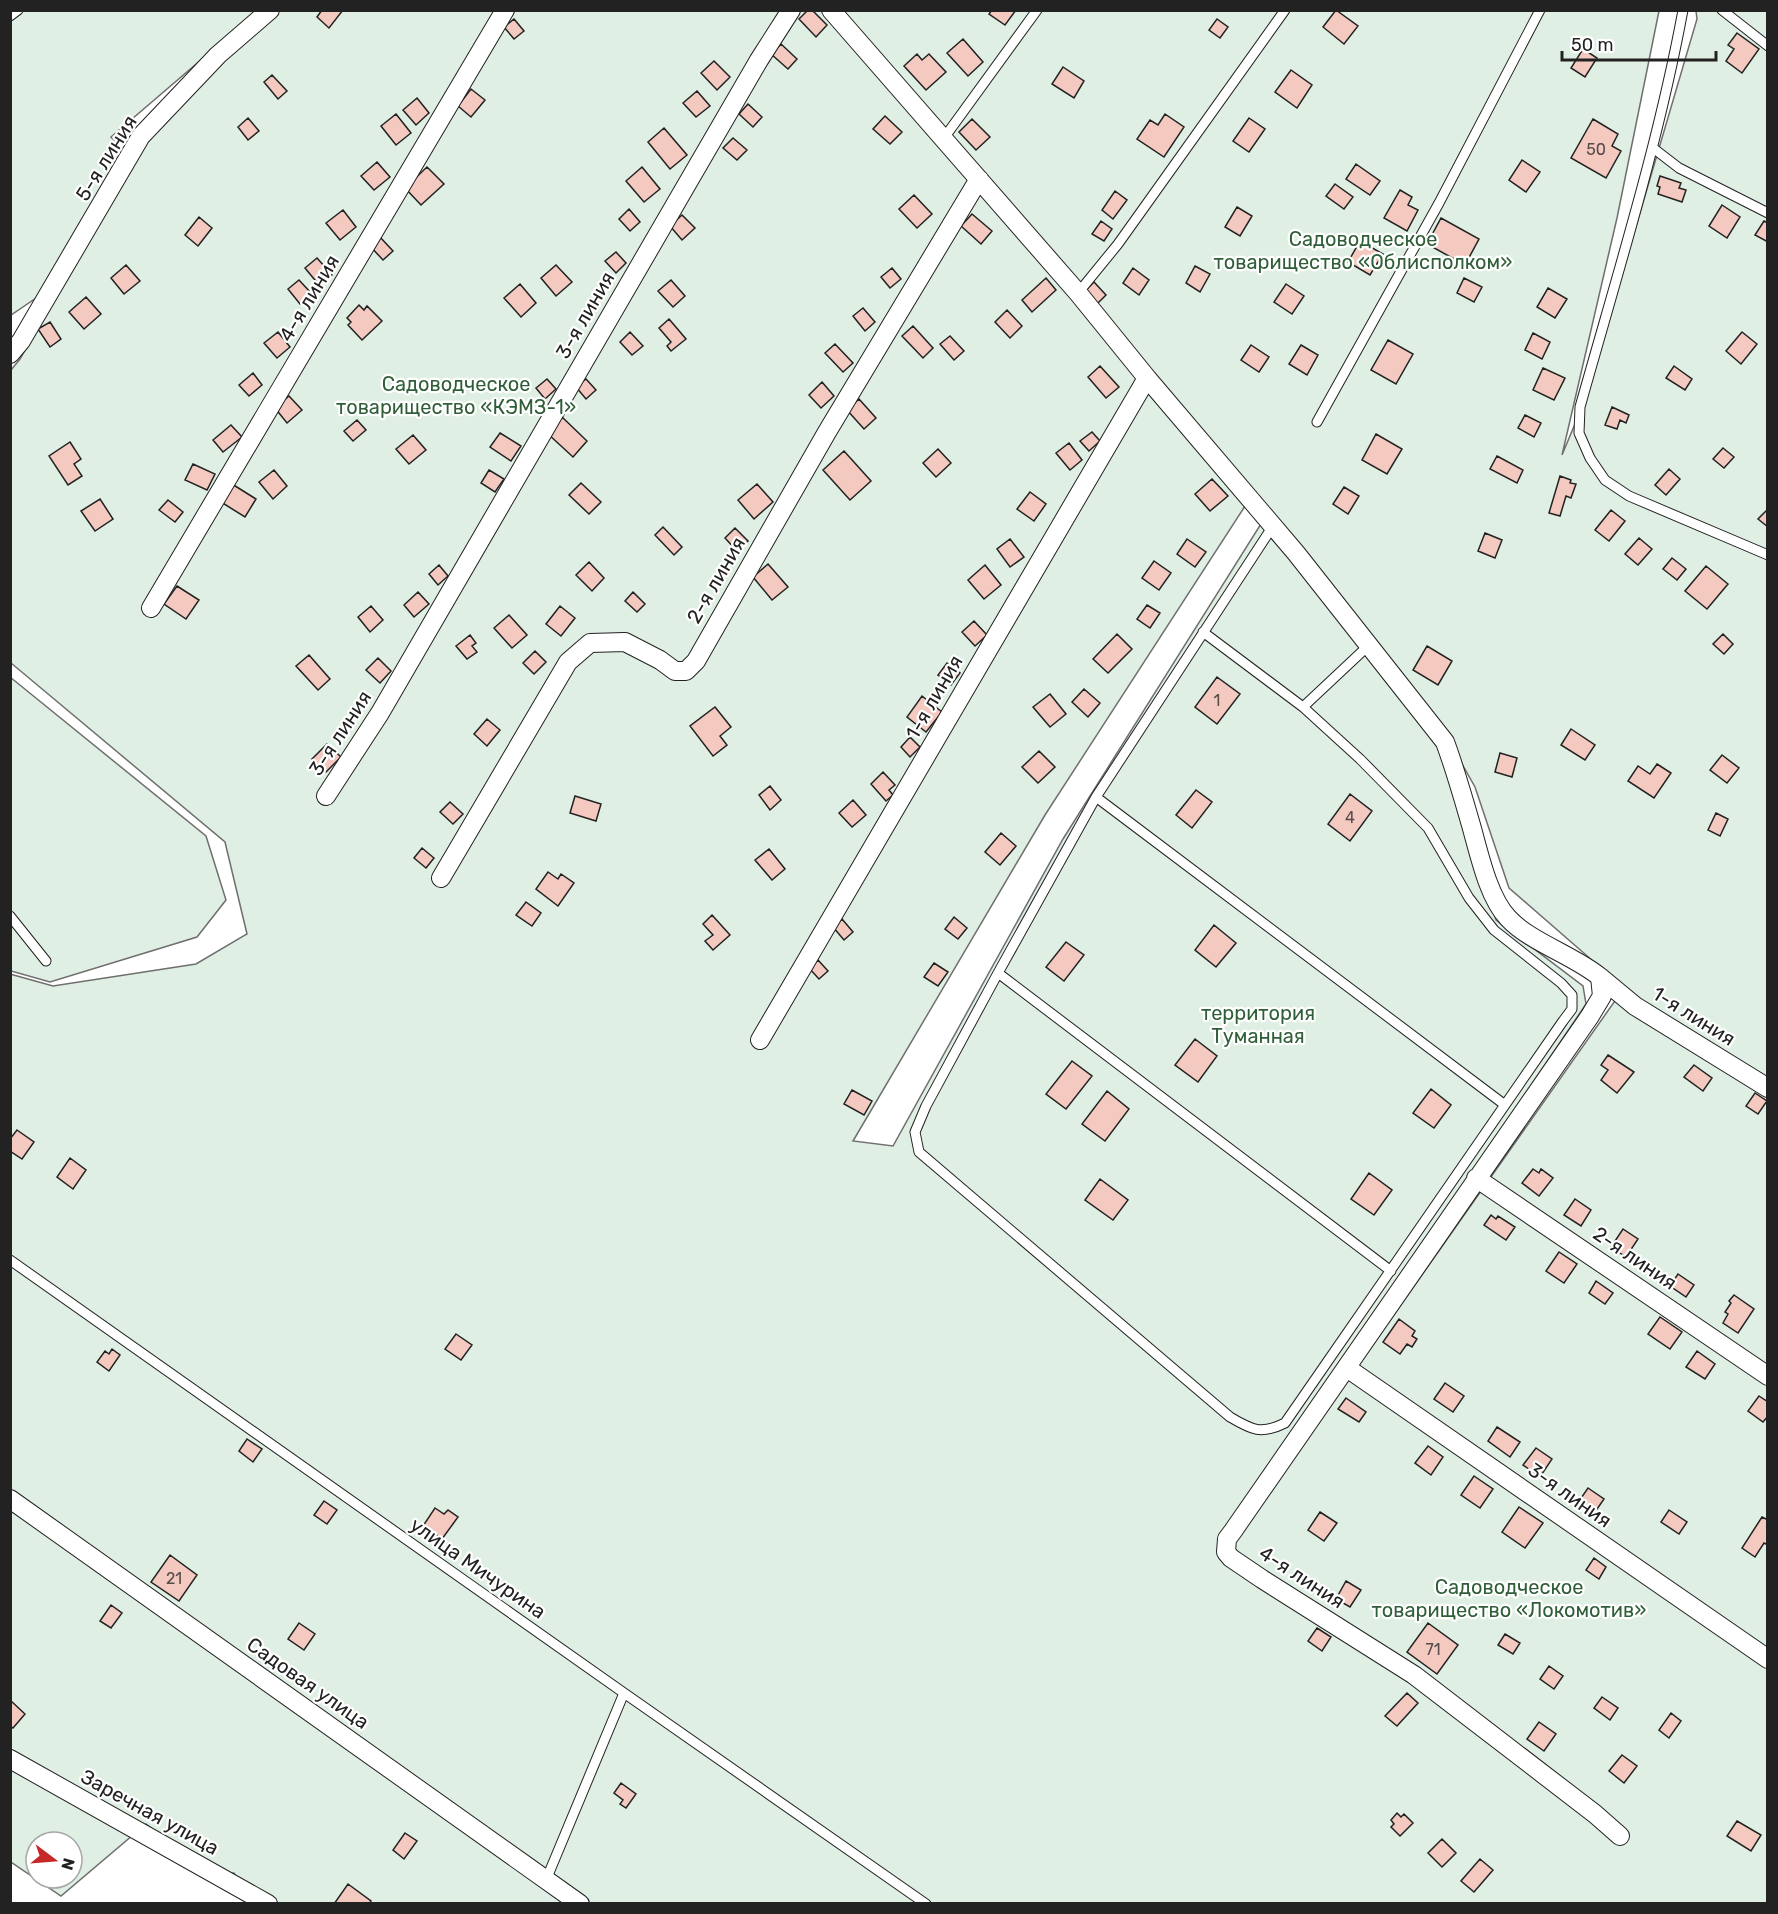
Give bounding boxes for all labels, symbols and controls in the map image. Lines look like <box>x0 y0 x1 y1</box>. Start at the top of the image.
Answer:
scale bar <box>1562 24 1716 62</box>
text: 50 m <box>1571 34 1614 56</box>
street label: 5-я линия <box>70 111 142 205</box>
house number: 50 <box>1586 140 1606 159</box>
park label: Садоводческое товарищество «Облисполком» <box>1214 227 1512 274</box>
street label: 4-я линия <box>274 250 344 346</box>
street label: 3-я линия <box>550 267 620 363</box>
park label: Садоводческое товарищество «КЭМЗ-1» <box>336 372 576 419</box>
street label: 2-я линия <box>682 533 750 627</box>
street label: 1-я линия <box>900 651 968 743</box>
street label: 3-я линия <box>304 686 376 780</box>
house number: 1 <box>1214 691 1220 710</box>
house number: 4 <box>1345 808 1355 827</box>
street label: 1-я линия <box>1648 981 1740 1051</box>
park label: территория Туманная <box>1201 1001 1315 1048</box>
street label: 2-я линия <box>1589 1221 1681 1295</box>
street label: 3-я линия <box>1524 1457 1616 1533</box>
street label: улица Мичурина <box>406 1512 550 1624</box>
street label: 4-я линия <box>1255 1541 1349 1613</box>
house number: 21 <box>166 1569 182 1588</box>
park label: Садоводческое товарищество «Локомотив» <box>1372 1575 1646 1622</box>
street label: Садовая улица <box>242 1632 374 1734</box>
house number: 71 <box>1425 1640 1441 1659</box>
street label: Заречная улица <box>77 1764 223 1860</box>
north arrow <box>24 1830 84 1890</box>
text: N <box>57 1856 79 1872</box>

